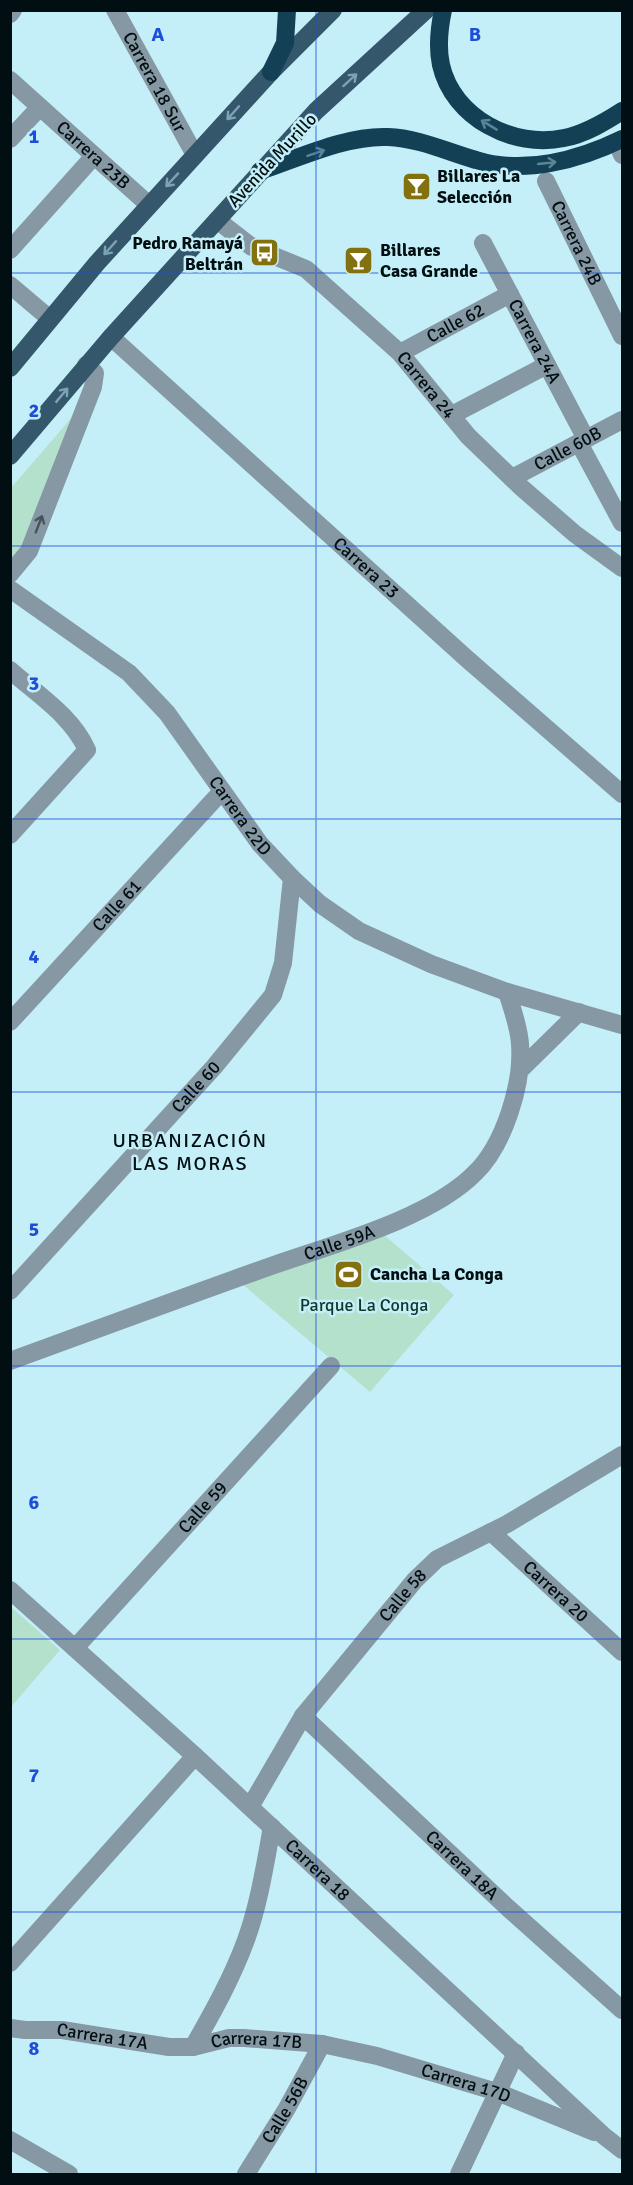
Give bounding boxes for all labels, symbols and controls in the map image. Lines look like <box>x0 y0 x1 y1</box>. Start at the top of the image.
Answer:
text: A <box>152 22 165 47</box>
text: B <box>469 22 481 47</box>
street label: Carrera 18 Sur <box>118 28 191 136</box>
one-way arrow <box>342 73 357 87</box>
one-way arrow <box>226 106 240 121</box>
street label: Avenida Murillo <box>223 108 321 212</box>
street label: Carrera 23B <box>52 116 135 194</box>
one-way arrow <box>481 119 498 131</box>
text: 1 <box>29 124 40 149</box>
one-way arrow <box>306 146 325 157</box>
one-way arrow <box>536 157 556 168</box>
place label: Billares La Selección <box>437 165 520 208</box>
bar icon: Billares La Selección <box>400 170 432 202</box>
one-way arrow <box>166 172 180 187</box>
street label: Carrera 24B <box>546 197 607 289</box>
place label: Pedro Ramayá Beltrán <box>132 232 243 275</box>
bus stop icon: Pedro Ramayá Beltrán <box>248 237 280 269</box>
place label: Billares Casa Grande <box>380 239 478 282</box>
one-way arrow <box>103 240 117 255</box>
bar icon: Billares Casa Grande <box>343 244 375 276</box>
street label: Carrera 24A <box>504 295 566 387</box>
street label: Calle 62 <box>423 299 488 348</box>
street label: Carrera 24 <box>392 347 461 424</box>
one-way arrow <box>55 387 68 403</box>
text: 2 <box>29 398 39 423</box>
street label: Calle 60B <box>530 422 605 475</box>
one-way arrow <box>35 515 46 534</box>
street label: Carrera 23 <box>329 532 404 603</box>
text: 3 <box>29 671 39 696</box>
street label: Carrera 22D <box>204 772 276 860</box>
street label: Calle 61 <box>88 875 146 936</box>
text: 4 <box>29 944 40 969</box>
street label: Calle 60 <box>167 1056 225 1117</box>
district label: URBANIZACIÓN LAS MORAS <box>112 1128 268 1176</box>
text: 5 <box>29 1217 39 1242</box>
street label: Calle 59A <box>301 1220 378 1265</box>
sports icon: Cancha La Conga <box>333 1258 365 1290</box>
place label: Cancha La Conga <box>370 1263 503 1285</box>
park label: Parque La Conga <box>300 1294 428 1316</box>
street label: Calle 59 <box>174 1477 232 1538</box>
text: 6 <box>29 1490 40 1515</box>
street label: Carrera 20 <box>519 1556 593 1627</box>
street label: Calle 58 <box>374 1564 431 1626</box>
text: 7 <box>29 1763 40 1788</box>
street label: Carrera 18A <box>421 1826 503 1904</box>
street label: Carrera 18 <box>281 1834 355 1906</box>
street label: Carrera 17A <box>55 2018 149 2054</box>
street label: Carrera 17B <box>208 2027 303 2053</box>
text: 8 <box>29 2036 40 2061</box>
street label: Carrera 17D <box>418 2059 514 2107</box>
street label: Calle 56B <box>257 2073 313 2147</box>

